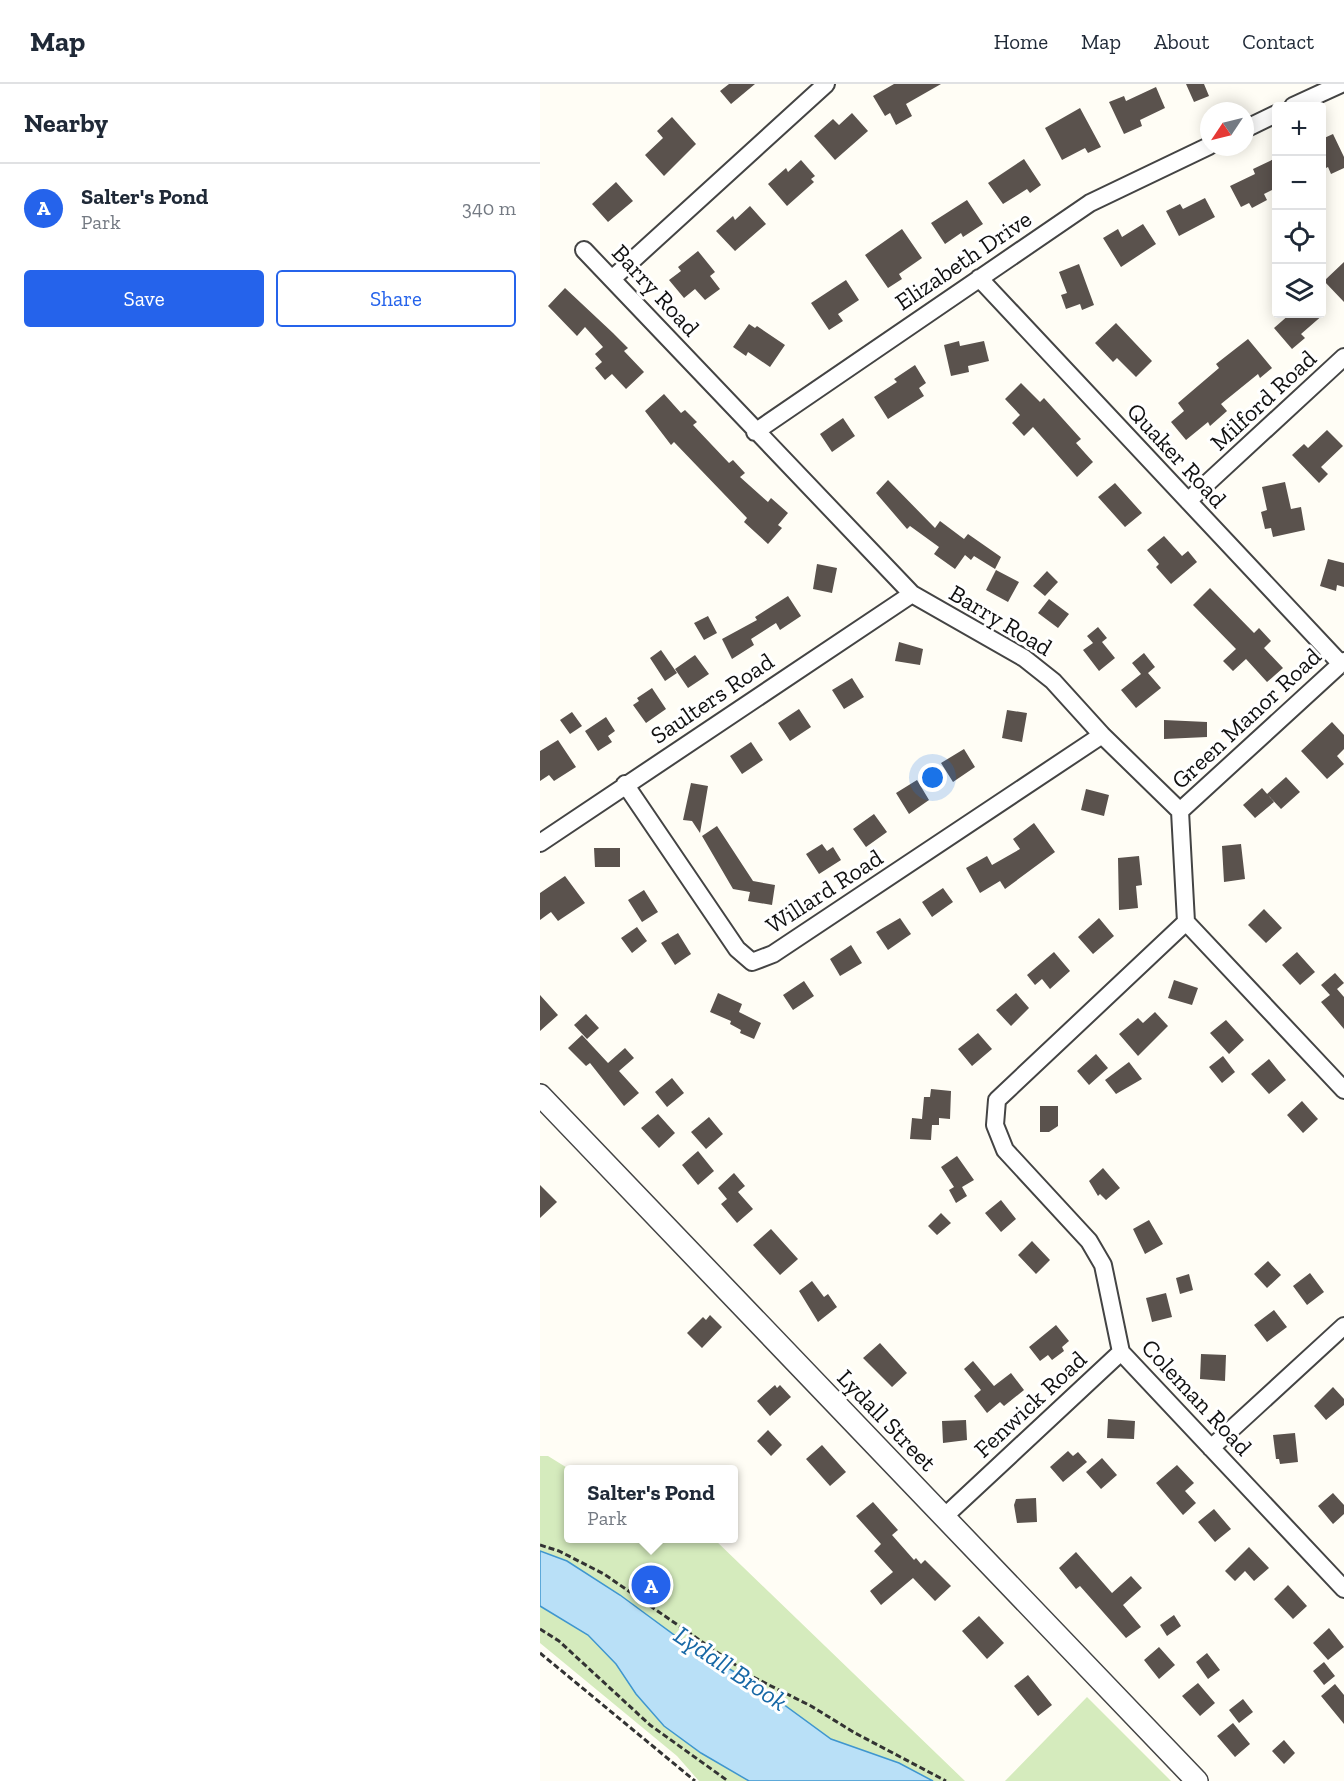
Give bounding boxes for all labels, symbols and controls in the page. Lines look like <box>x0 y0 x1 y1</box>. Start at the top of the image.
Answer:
text: Map <box>30 25 85 58</box>
text: Home <box>994 29 1048 54</box>
text: Map <box>1081 29 1121 54</box>
text: About <box>1154 29 1209 54</box>
text: Contact <box>1242 29 1314 54</box>
north arrow <box>1200 102 1254 156</box>
map controls <box>1272 102 1326 318</box>
button: + <box>1272 102 1326 156</box>
text: Nearby <box>24 107 108 139</box>
button: − <box>1272 156 1326 210</box>
text: Salter's Pond <box>81 183 208 210</box>
text: A <box>37 196 50 220</box>
text: 340 m <box>462 196 516 220</box>
street label: Elizabeth Drive <box>889 204 1037 316</box>
text: Park <box>81 210 121 234</box>
button: locate <box>1272 210 1326 264</box>
street label: Barry Road <box>606 238 706 342</box>
button: layers <box>1272 264 1326 318</box>
button: Save <box>24 270 264 327</box>
button: Share <box>276 270 516 327</box>
street label: Milford Road <box>1204 344 1322 456</box>
street label: Quaker Road <box>1121 397 1233 513</box>
street label: Barry Road <box>944 578 1058 662</box>
street label: Green Manor Road <box>1165 641 1327 795</box>
street label: Saulters Road <box>645 646 779 750</box>
your location <box>918 763 947 792</box>
street label: Willard Road <box>760 843 888 939</box>
street label: Coleman Road <box>1136 1333 1258 1461</box>
street label: Fenwick Road <box>968 1345 1092 1463</box>
street label: Lydall Street <box>831 1363 943 1477</box>
popup <box>564 1465 738 1543</box>
text: Salter's Pond <box>587 1479 715 1506</box>
text: Park <box>587 1506 627 1530</box>
pin: A <box>632 1562 670 1608</box>
water label: Lydall Brook <box>668 1618 794 1718</box>

